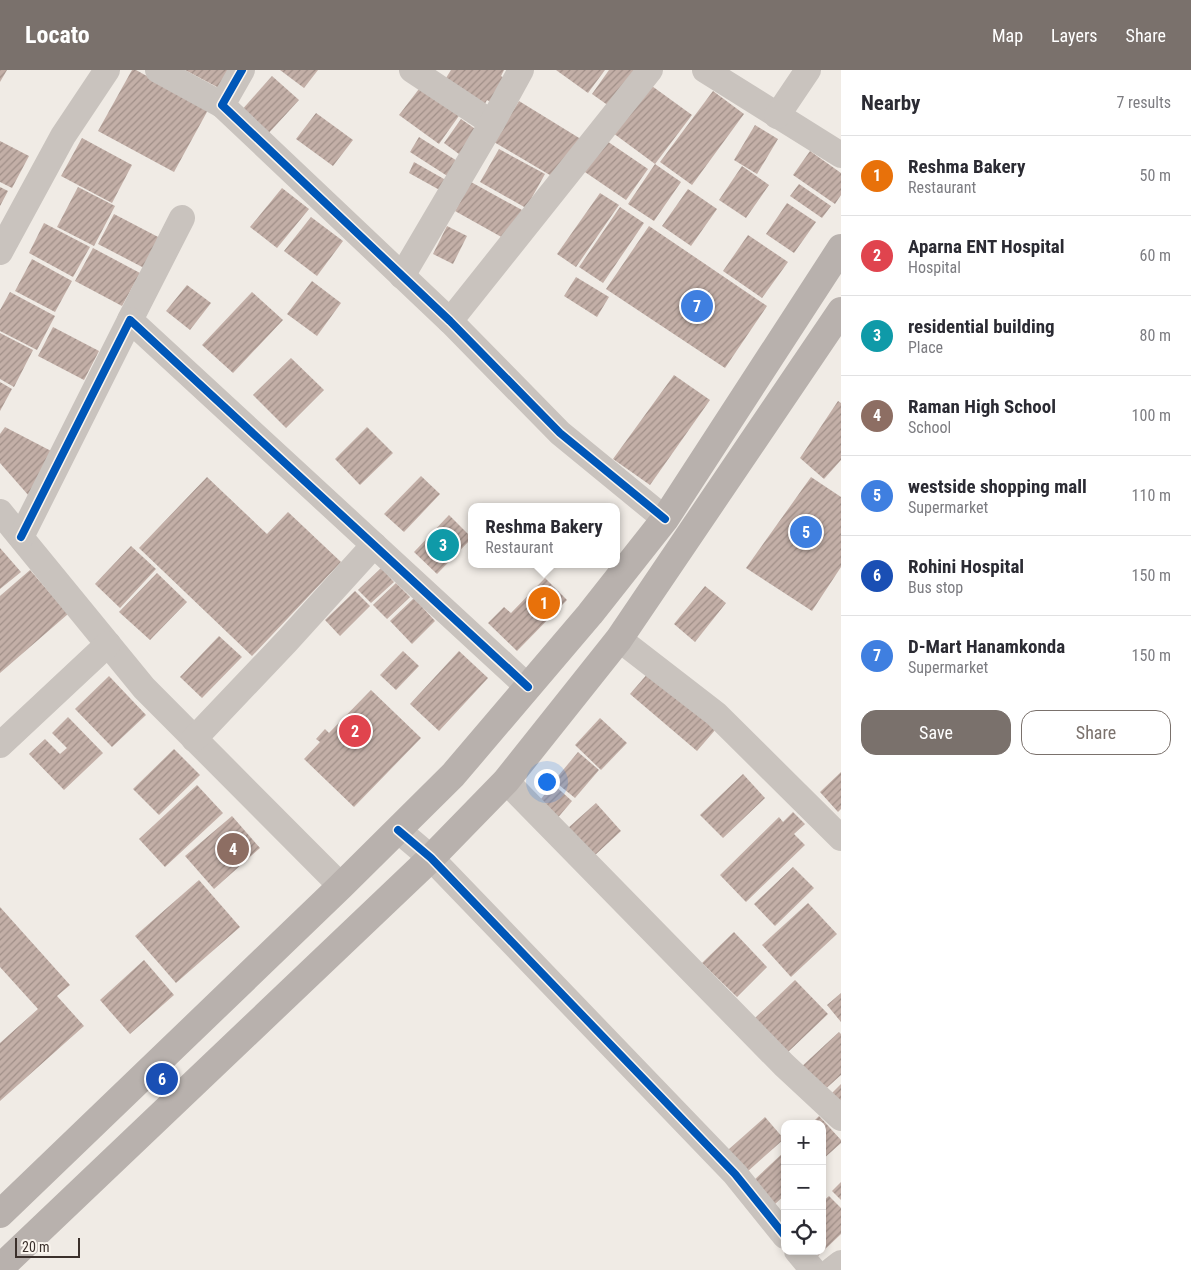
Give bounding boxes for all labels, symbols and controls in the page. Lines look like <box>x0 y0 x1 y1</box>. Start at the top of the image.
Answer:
text: Locato <box>25 21 90 49</box>
text: Map <box>992 25 1023 46</box>
text: Layers <box>1051 25 1098 46</box>
text: Share <box>1126 25 1166 46</box>
text: Nearby <box>861 91 920 115</box>
text: 7 results <box>1116 93 1171 112</box>
text: Reshma Bakery <box>908 155 1026 178</box>
text: 1 <box>873 166 881 185</box>
text: 50 m <box>1139 166 1171 185</box>
text: Restaurant <box>908 178 976 197</box>
text: Aparna ENT Hospital <box>908 235 1065 258</box>
text: 2 <box>873 246 881 265</box>
text: 60 m <box>1139 246 1171 265</box>
text: Hospital <box>908 258 961 277</box>
pin: 7 <box>681 287 713 325</box>
text: residential building <box>908 315 1055 338</box>
text: 3 <box>873 326 881 345</box>
text: 80 m <box>1139 326 1171 345</box>
text: Place <box>908 338 943 357</box>
text: Raman High School <box>908 395 1056 418</box>
text: 4 <box>873 406 881 425</box>
text: 100 m <box>1132 406 1171 425</box>
text: School <box>908 418 951 437</box>
text: westside shopping mall <box>908 475 1087 498</box>
text: 5 <box>873 486 881 505</box>
text: 110 m <box>1132 486 1171 505</box>
text: Supermarket <box>908 498 988 517</box>
popup <box>468 503 620 568</box>
pin: 5 <box>790 513 822 551</box>
text: Reshma Bakery <box>485 515 603 538</box>
pin: 3 <box>427 526 459 564</box>
text: Restaurant <box>485 538 553 557</box>
text: Rohini Hospital <box>908 555 1024 578</box>
text: 6 <box>873 566 881 585</box>
text: 150 m <box>1132 566 1171 585</box>
text: Bus stop <box>908 578 963 597</box>
pin: 1 <box>528 584 560 622</box>
text: D-Mart Hanamkonda <box>908 635 1065 658</box>
text: 7 <box>873 646 881 665</box>
text: 150 m <box>1132 646 1171 665</box>
text: Supermarket <box>908 658 988 677</box>
button: Save <box>861 710 1011 755</box>
button: Share <box>1021 710 1171 755</box>
pin: 2 <box>339 712 371 750</box>
your location <box>534 769 560 795</box>
pin: 4 <box>217 830 249 868</box>
pin: 6 <box>146 1060 178 1098</box>
map controls <box>781 1120 826 1255</box>
button: + <box>781 1120 826 1165</box>
button: − <box>781 1165 826 1210</box>
button: locate <box>781 1210 826 1255</box>
scale bar <box>15 1235 80 1258</box>
text: 20 m <box>22 1239 50 1255</box>

